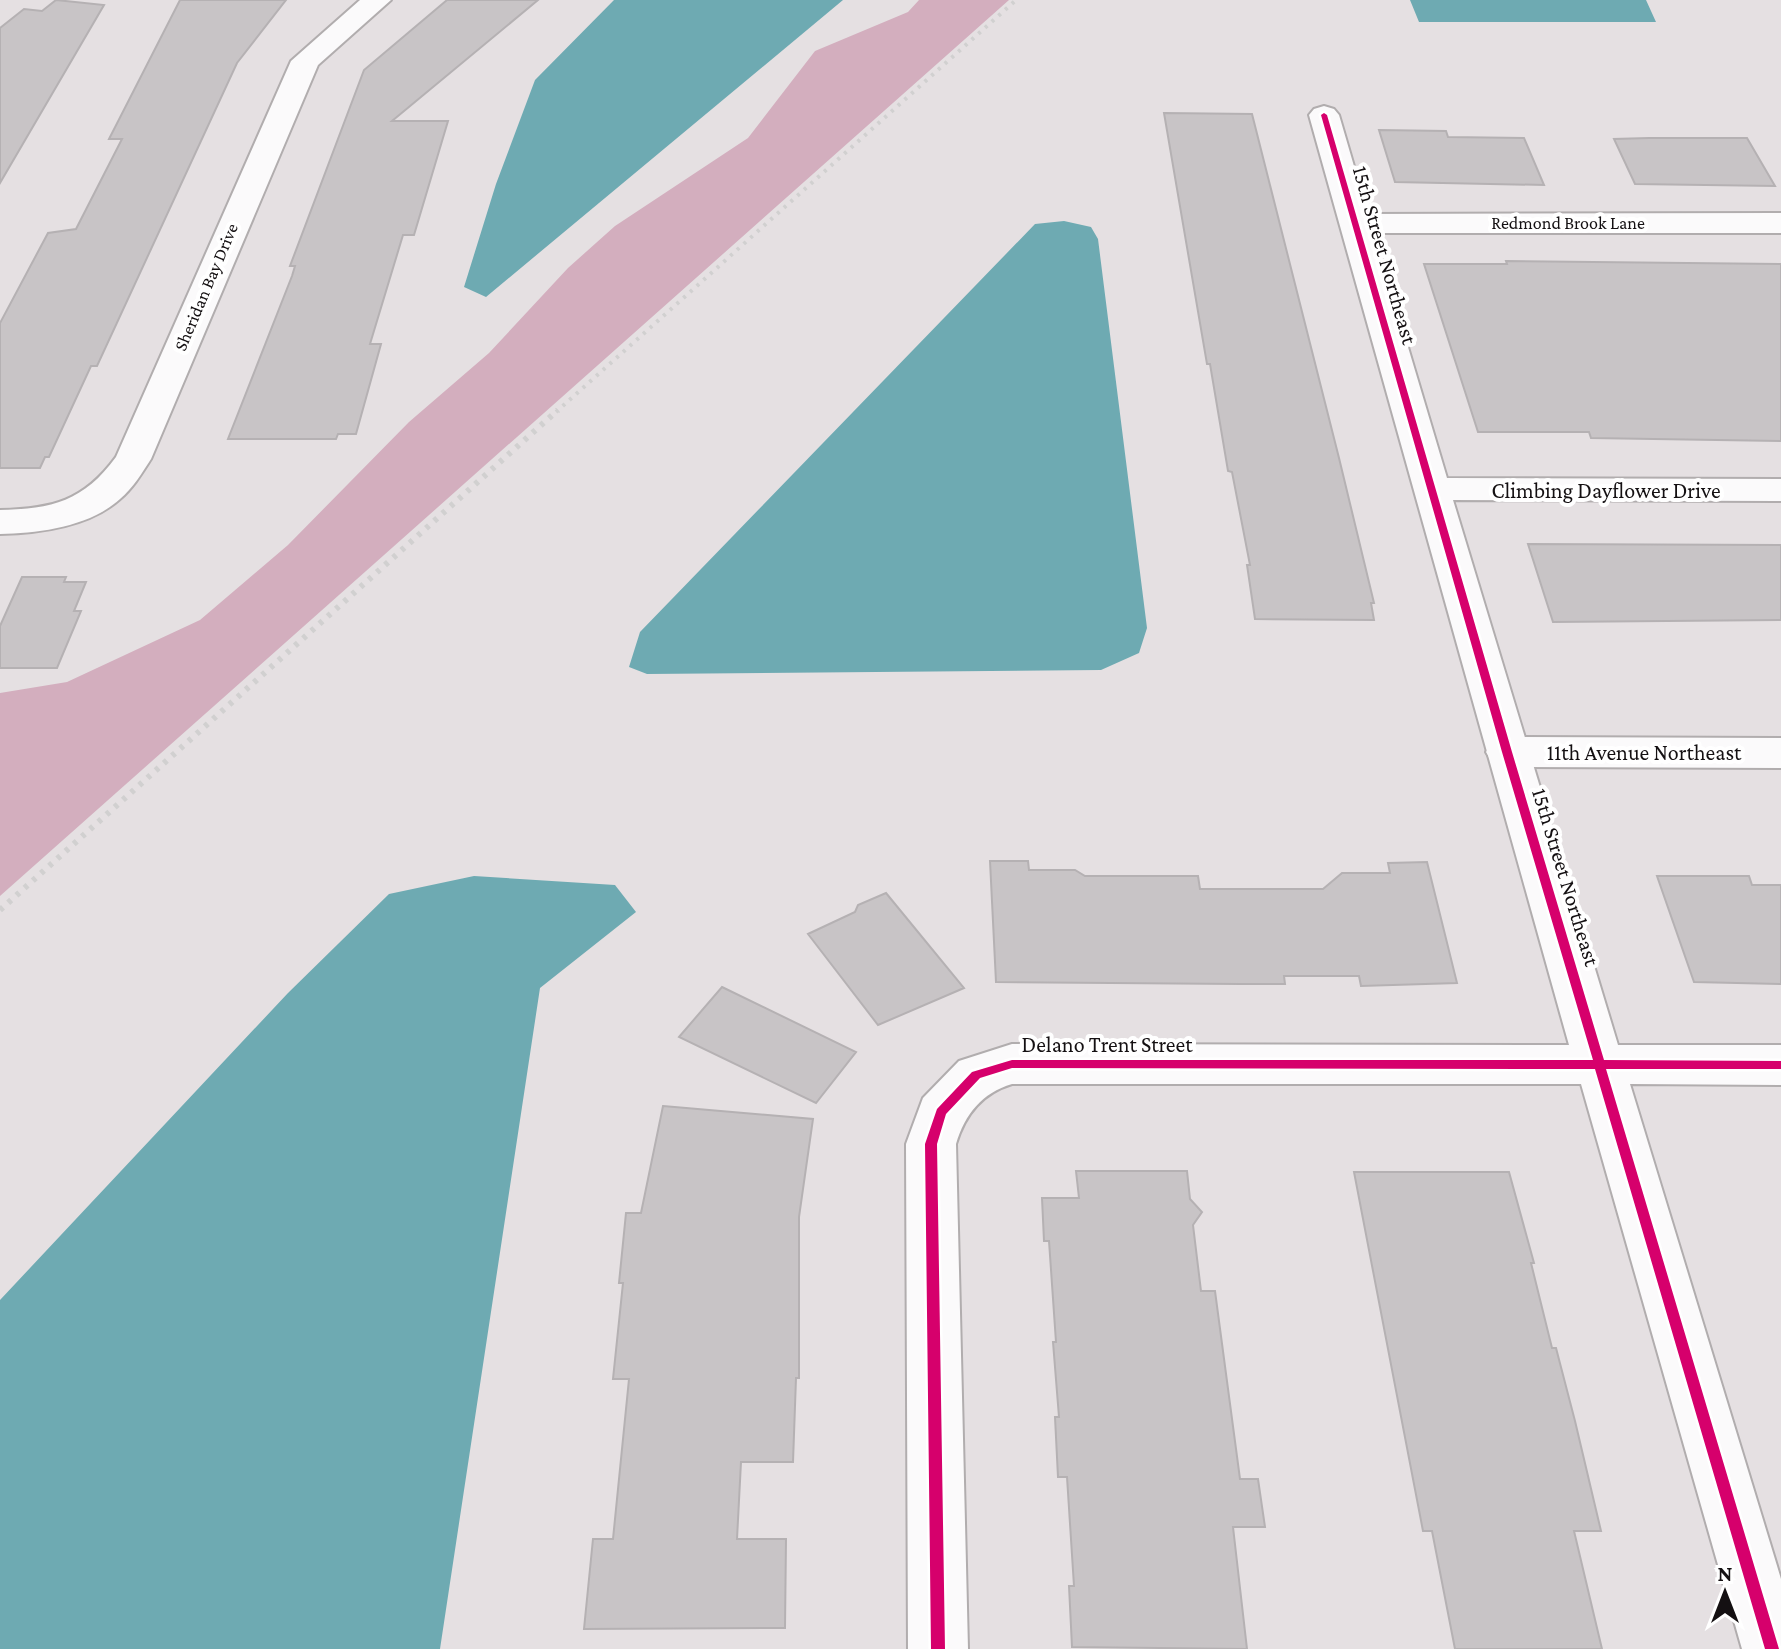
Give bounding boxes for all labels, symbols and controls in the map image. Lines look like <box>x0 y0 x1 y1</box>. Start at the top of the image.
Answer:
street label: 15th Street Northeast <box>1348 163 1423 348</box>
street label: Redmond Brook Lane <box>1491 213 1645 233</box>
street label: Sheridan Bay Drive <box>170 220 242 354</box>
street label: Climbing Dayflower Drive <box>1491 478 1721 503</box>
street label: 11th Avenue Northeast <box>1547 740 1742 765</box>
street label: 15th Street Northeast <box>1527 785 1605 970</box>
street label: Delano Trent Street <box>1022 1032 1193 1057</box>
north arrow <box>1685 1553 1765 1633</box>
text: N <box>1718 1561 1733 1586</box>

